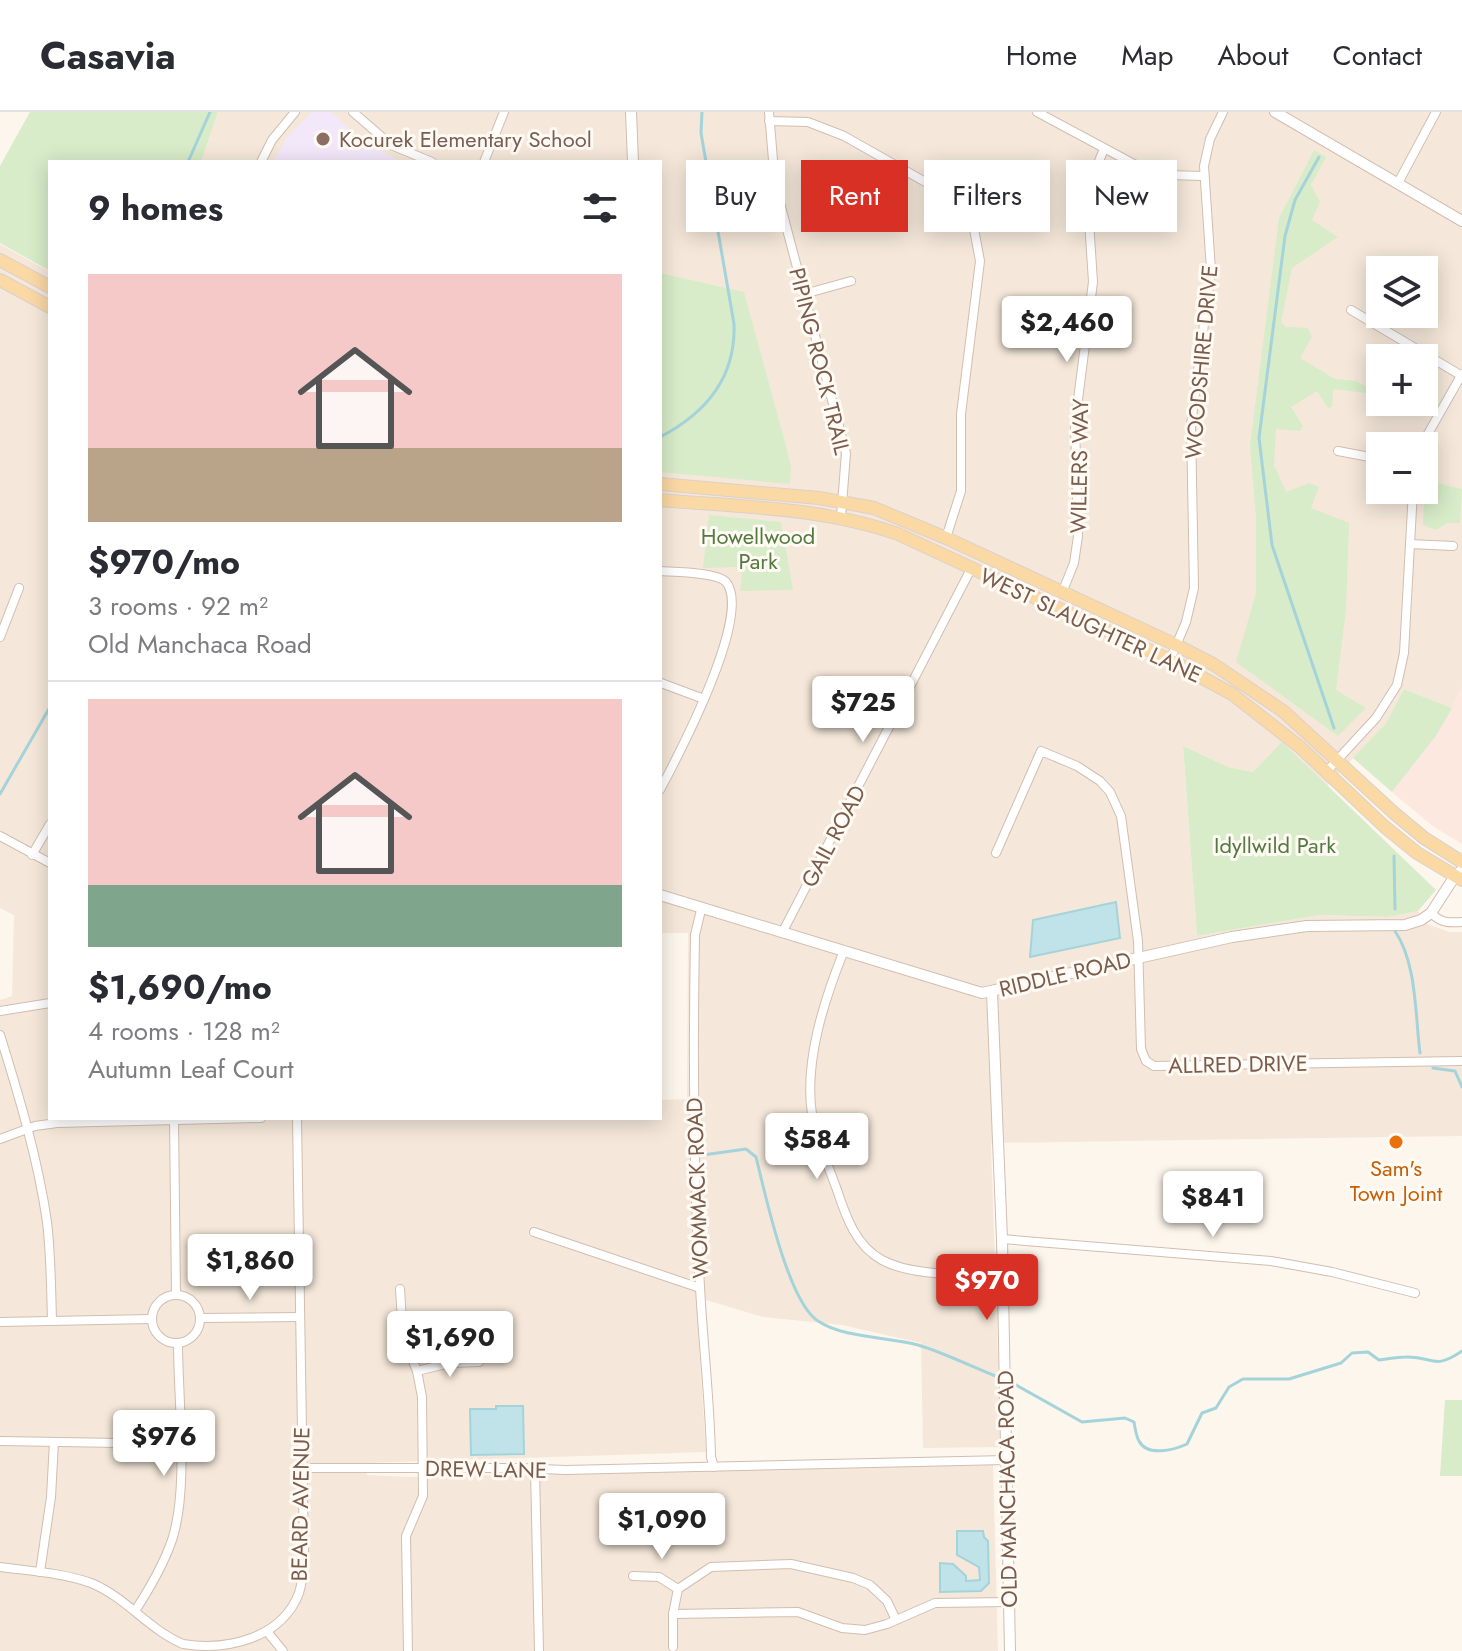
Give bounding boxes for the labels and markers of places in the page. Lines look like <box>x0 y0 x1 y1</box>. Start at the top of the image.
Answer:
place label: Kocurek Elementary School <box>339 123 592 155</box>
marker: Kocurek Elementary School <box>314 130 332 148</box>
pin: $2,460 <box>1002 296 1132 364</box>
pin: $725 <box>816 676 910 744</box>
pin: $584 <box>770 1113 864 1181</box>
marker: Sam's Town Joint <box>1387 1133 1405 1151</box>
place label: Sam's Town Joint <box>1350 1152 1443 1209</box>
pin: $841 <box>1166 1171 1260 1239</box>
pin: $1,860 <box>185 1234 315 1302</box>
pin: $970 <box>940 1254 1034 1322</box>
pin: $1,690 <box>385 1311 515 1379</box>
pin: $976 <box>117 1410 211 1478</box>
pin: $1,090 <box>597 1493 727 1561</box>

